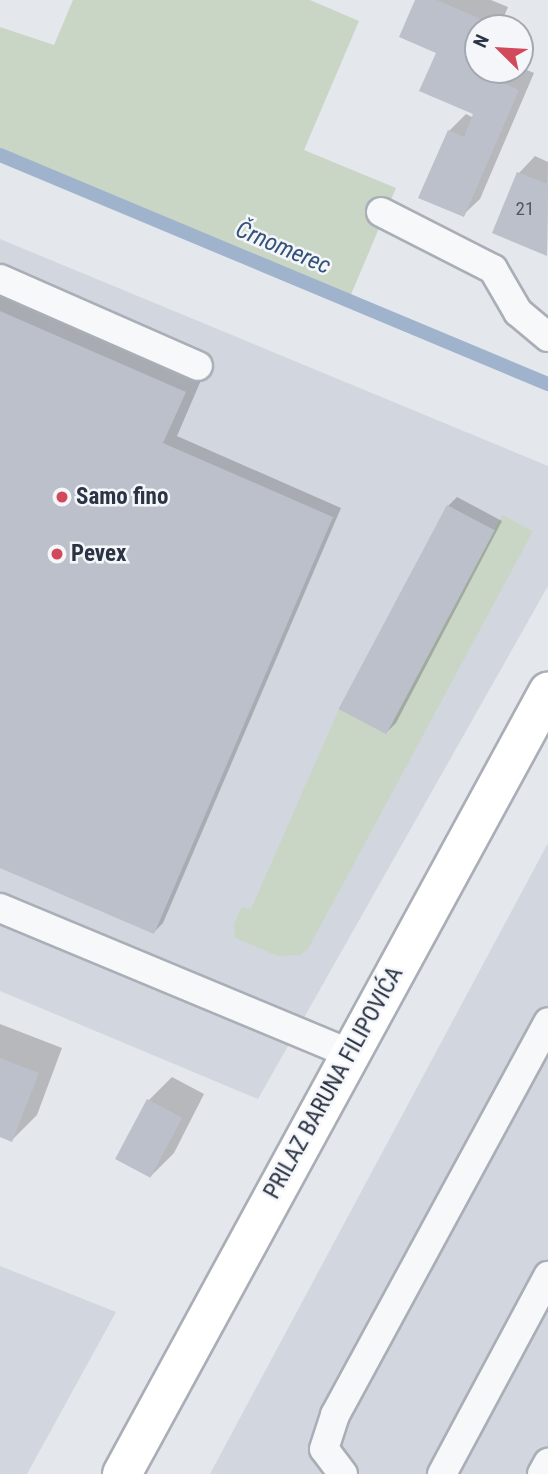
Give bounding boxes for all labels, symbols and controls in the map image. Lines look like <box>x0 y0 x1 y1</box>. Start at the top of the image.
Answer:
north arrow <box>464 14 534 84</box>
text: N <box>468 31 494 51</box>
house number: 21 <box>516 198 534 220</box>
water label: Črnomerec <box>231 215 335 281</box>
place label: Samo fino <box>76 483 168 511</box>
marker: Samo fino <box>54 489 70 505</box>
place label: Pevex <box>71 540 126 568</box>
marker: Pevex <box>49 546 65 562</box>
street label: PRILAZ BARUNA FILIPOVIĆA <box>259 962 409 1204</box>

